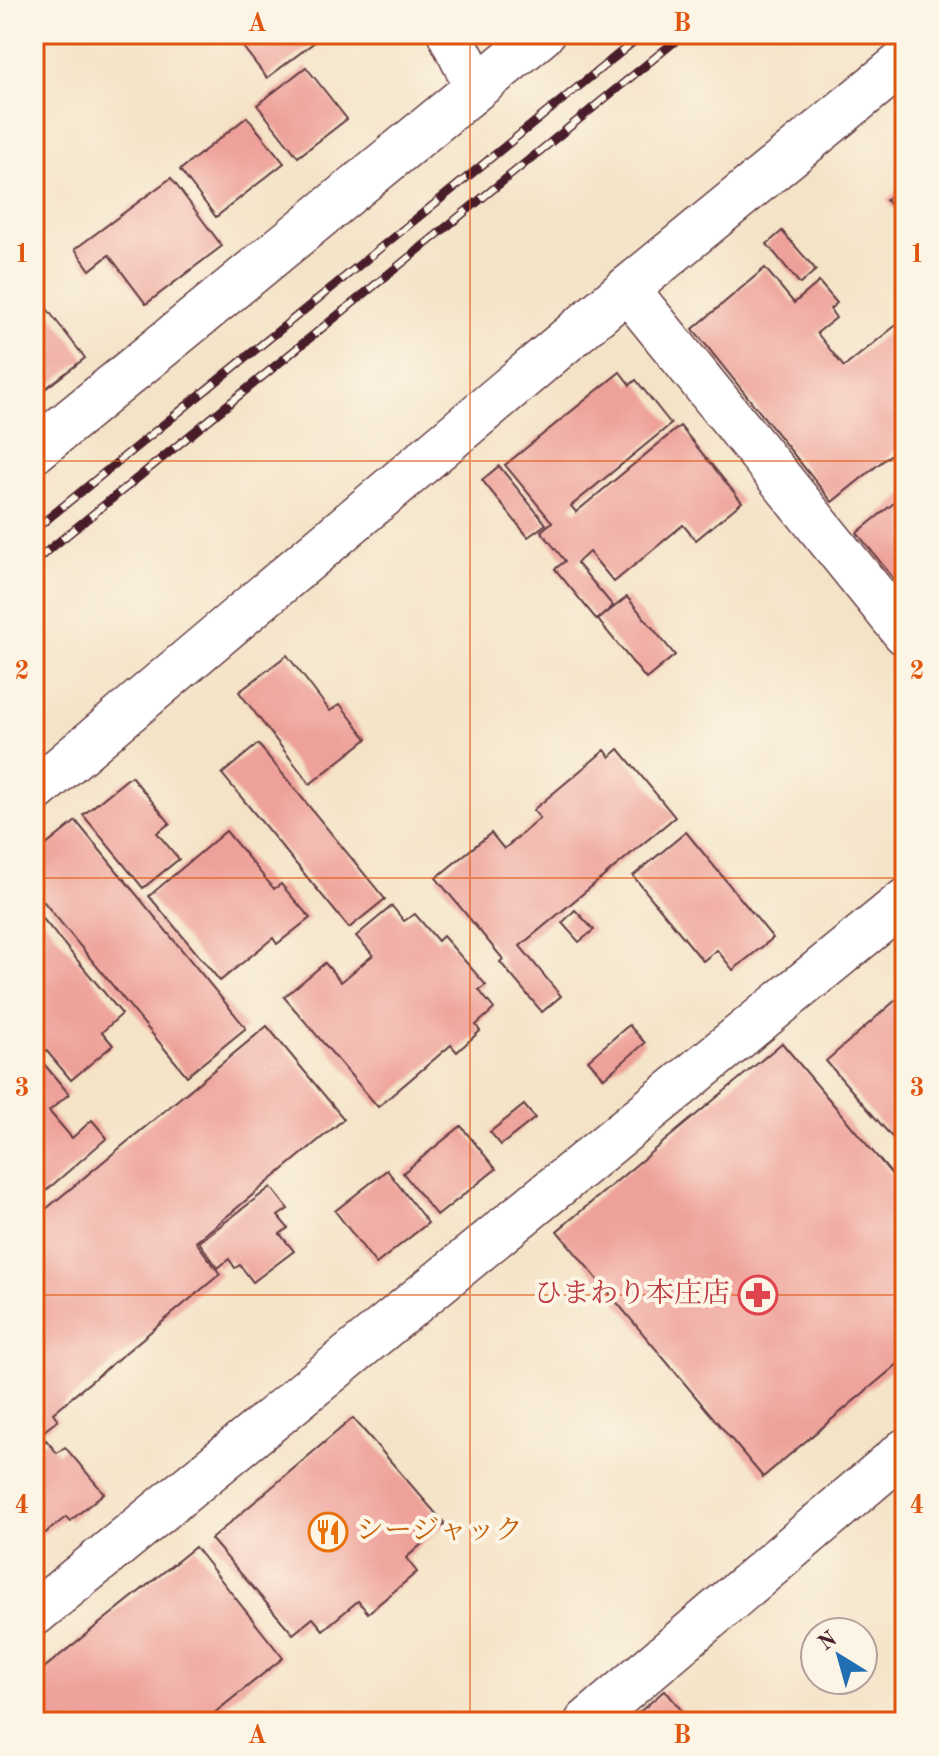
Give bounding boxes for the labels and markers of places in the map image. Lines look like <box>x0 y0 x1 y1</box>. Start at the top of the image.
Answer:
pharmacy icon: ひまわり本庄店 <box>737 1274 779 1316</box>
place label: ひまわり本庄店 <box>534 1278 730 1309</box>
restaurant icon: シージャック <box>307 1511 349 1553</box>
place label: シージャック <box>356 1516 523 1546</box>

